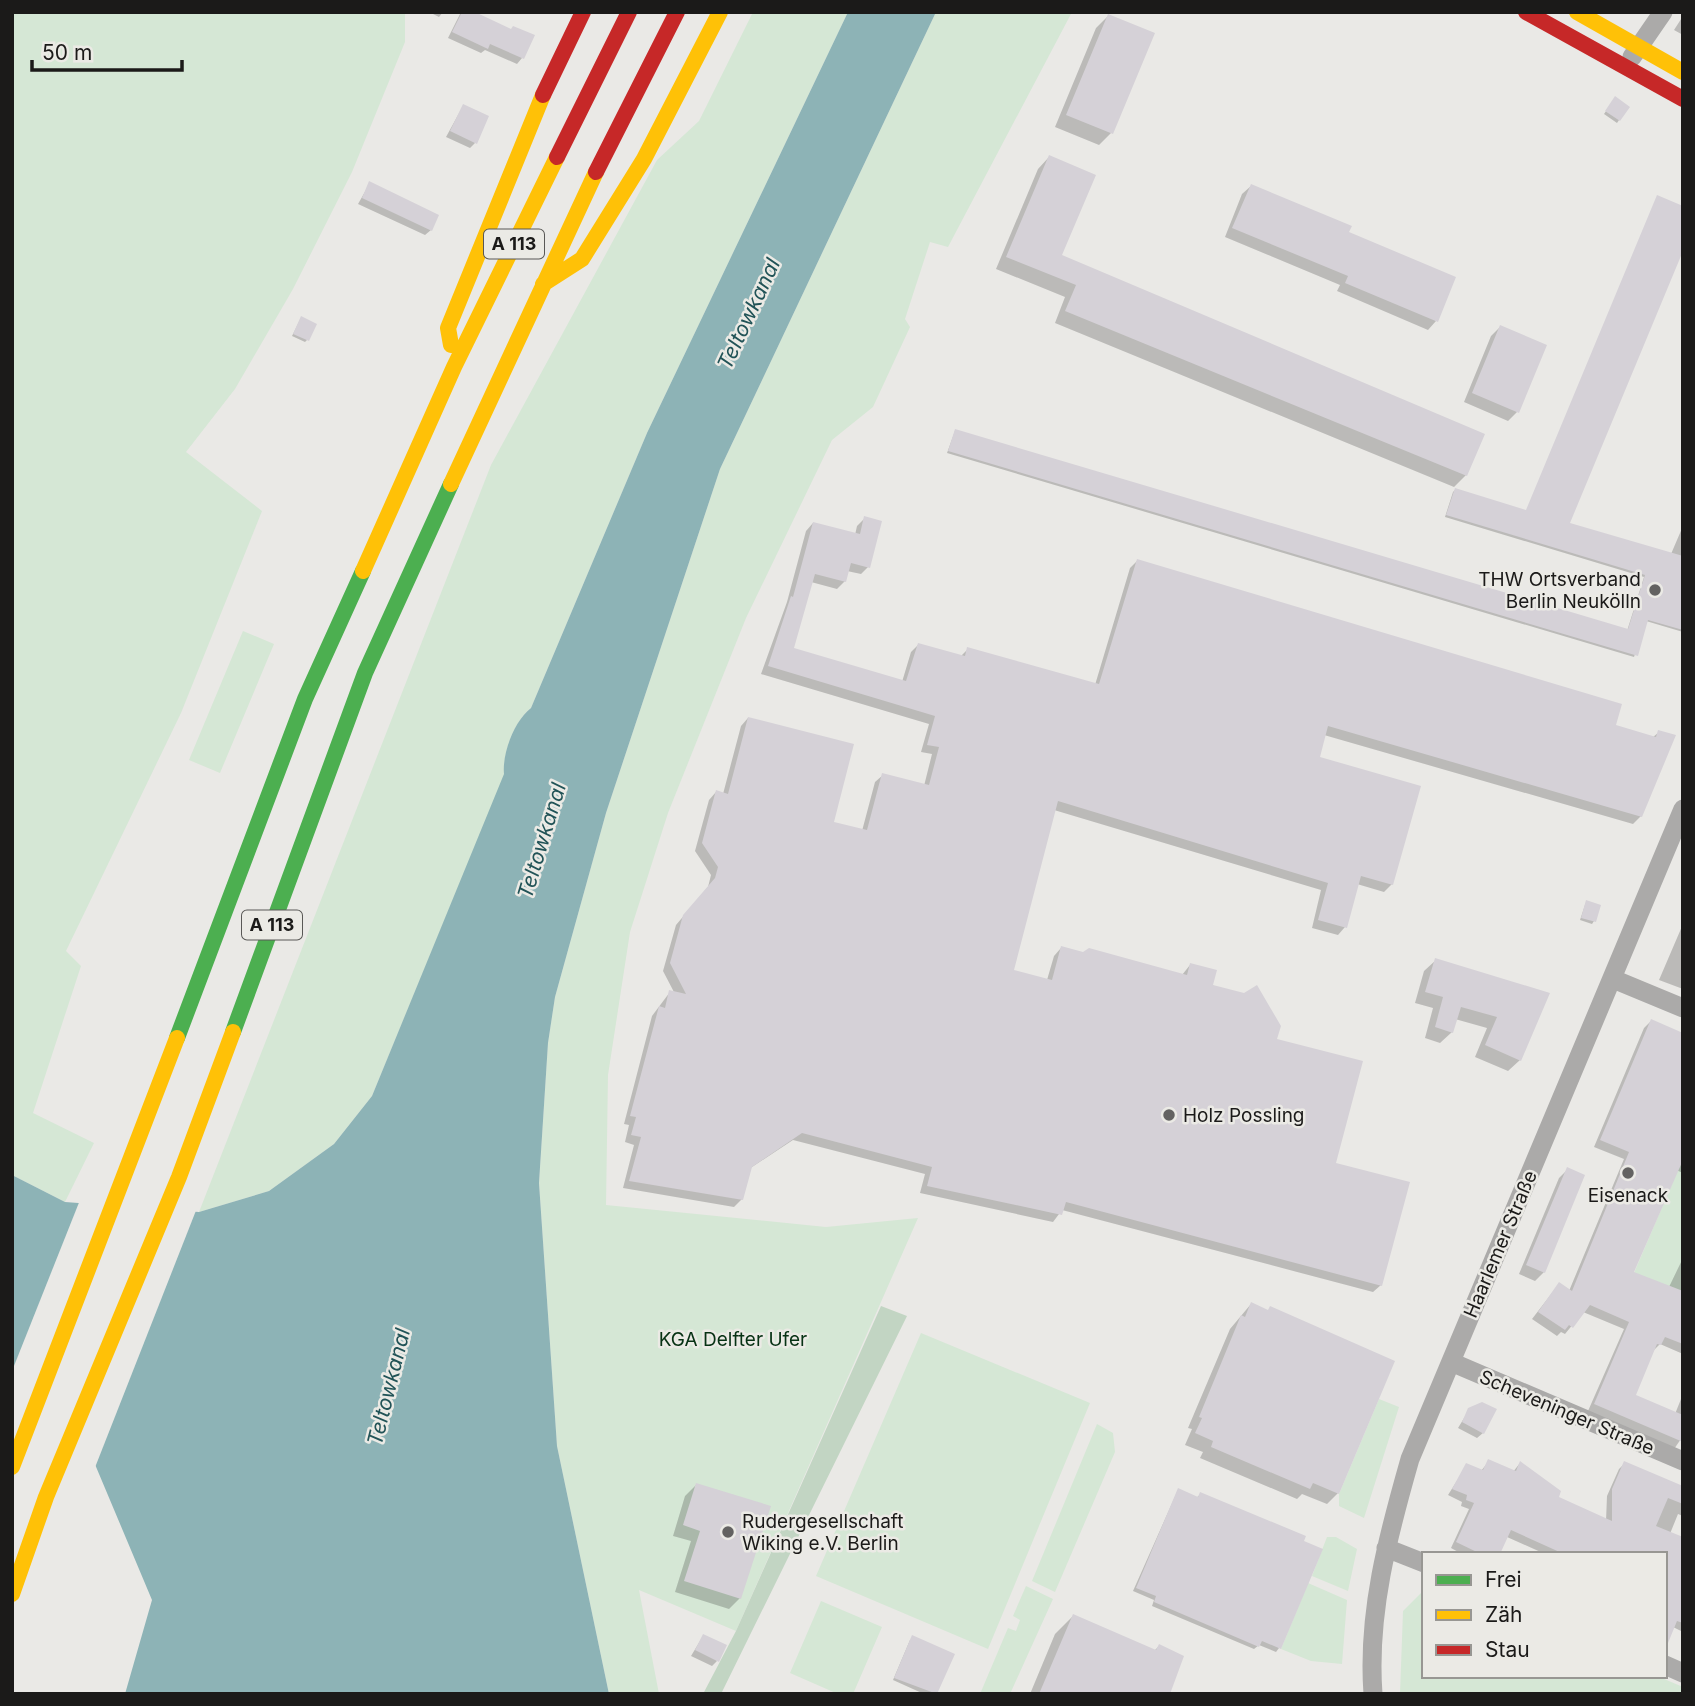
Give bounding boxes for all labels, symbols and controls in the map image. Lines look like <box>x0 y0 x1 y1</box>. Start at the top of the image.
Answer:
scale bar <box>32 28 182 72</box>
text: 50 m <box>42 40 92 65</box>
road number: A 113 <box>484 230 544 258</box>
water label: Teltowkanal <box>712 253 786 373</box>
place label: THW Ortsverband Berlin Neukölln <box>1478 568 1641 613</box>
marker: THW Ortsverband Berlin Neukölln <box>1647 582 1663 598</box>
water label: Teltowkanal <box>512 779 571 902</box>
road number: A 113 <box>242 910 302 940</box>
place label: Holz Possling <box>1183 1104 1305 1127</box>
marker: Holz Possling <box>1161 1107 1177 1123</box>
marker: Eisenack <box>1620 1165 1636 1181</box>
street label: Haarlemer Straße <box>1459 1167 1542 1321</box>
place label: Eisenack <box>1588 1184 1669 1207</box>
water label: Teltowkanal <box>362 1325 415 1448</box>
park label: KGA Delfter Ufer <box>659 1328 807 1351</box>
street label: Scheveninger Straße <box>1476 1365 1658 1460</box>
place label: Rudergesellschaft Wiking e.V. Berlin <box>742 1510 903 1555</box>
marker: Rudergesellschaft Wiking e.V. Berlin <box>720 1524 736 1540</box>
legend <box>1422 1552 1667 1678</box>
text: Frei <box>1485 1567 1522 1592</box>
text: Zäh <box>1485 1602 1522 1627</box>
text: Stau <box>1485 1637 1530 1662</box>

